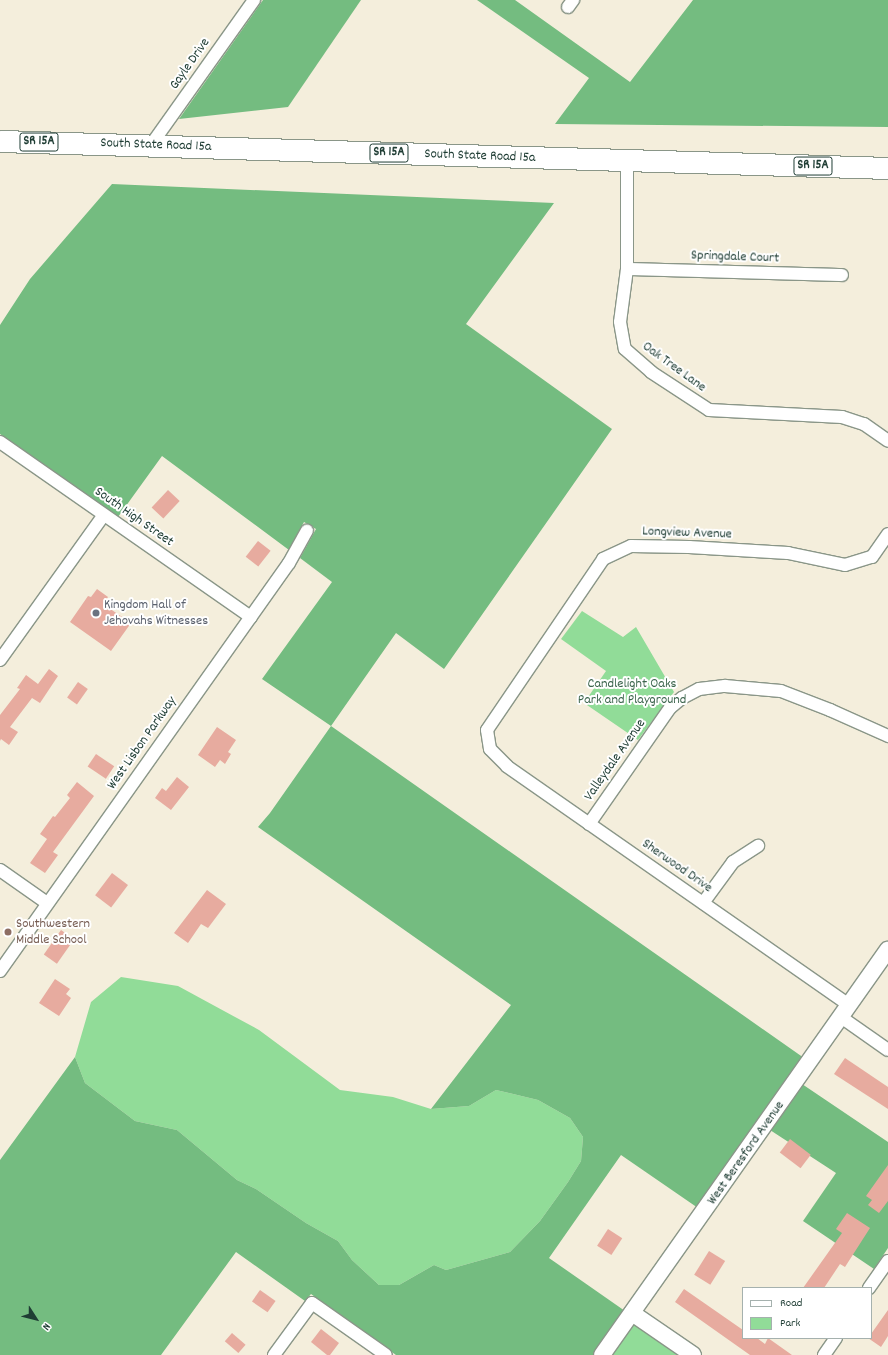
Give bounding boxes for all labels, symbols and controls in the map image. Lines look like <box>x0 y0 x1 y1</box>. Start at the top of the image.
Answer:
street label: Gayle Drive <box>166 35 214 93</box>
road number: SR 15A <box>19 131 59 153</box>
street label: South State Road 15a <box>100 135 212 155</box>
road number: SR 15A <box>369 142 409 164</box>
street label: South State Road 15a <box>424 146 536 166</box>
road number: SR 15A <box>793 155 833 177</box>
street label: Springdale Court <box>691 247 779 267</box>
street label: Oak Tree Lane <box>639 338 709 396</box>
street label: South High Street <box>91 484 177 550</box>
street label: Longview Avenue <box>642 523 732 543</box>
place label: Kingdom Hall of Jehovahs Witnesses <box>104 597 208 630</box>
marker: Kingdom Hall of Jehovahs Witnesses <box>91 608 101 618</box>
park label: Candlelight Oaks Park and Playground <box>578 676 686 708</box>
street label: West Lisbon Parkway <box>104 693 180 793</box>
street label: Valleydale Avenue <box>581 716 649 804</box>
street label: Sherwood Drive <box>639 836 715 896</box>
place label: Southwestern Middle School <box>16 916 90 948</box>
marker: Southwestern Middle School <box>3 927 13 937</box>
street label: West Beresford Avenue <box>704 1098 788 1208</box>
legend <box>742 1287 872 1339</box>
text: Road <box>780 1295 802 1312</box>
north arrow <box>16 1299 56 1339</box>
text: Park <box>780 1315 800 1332</box>
text: N <box>38 1319 54 1333</box>

